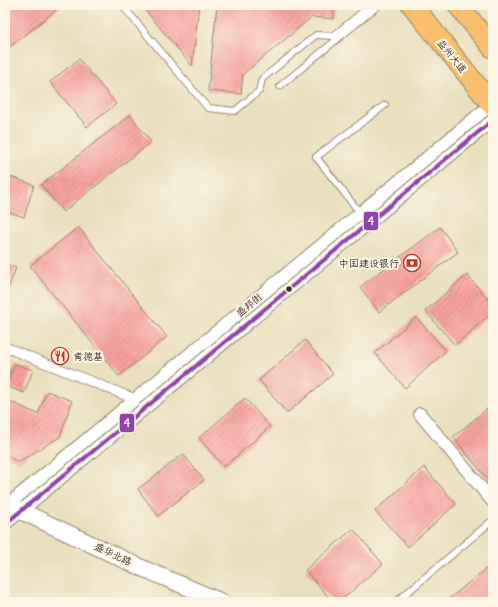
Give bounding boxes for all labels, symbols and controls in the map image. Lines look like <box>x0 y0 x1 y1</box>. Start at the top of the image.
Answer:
street label: 益州大道 <box>434 36 470 76</box>
line badge: 4 <box>363 211 379 231</box>
text: 4 <box>368 214 375 228</box>
bank icon: 中国建设银行 <box>402 253 422 273</box>
place label: 中国建设银行 <box>339 257 399 270</box>
unlabelled marker <box>284 284 294 294</box>
street label: 盛邦街 <box>233 290 265 320</box>
restaurant icon: 肯德基 <box>50 346 70 366</box>
place label: 肯德基 <box>73 350 103 363</box>
line badge: 4 <box>119 413 135 433</box>
text: 4 <box>124 416 131 430</box>
street label: 盛华北路 <box>92 540 134 568</box>

